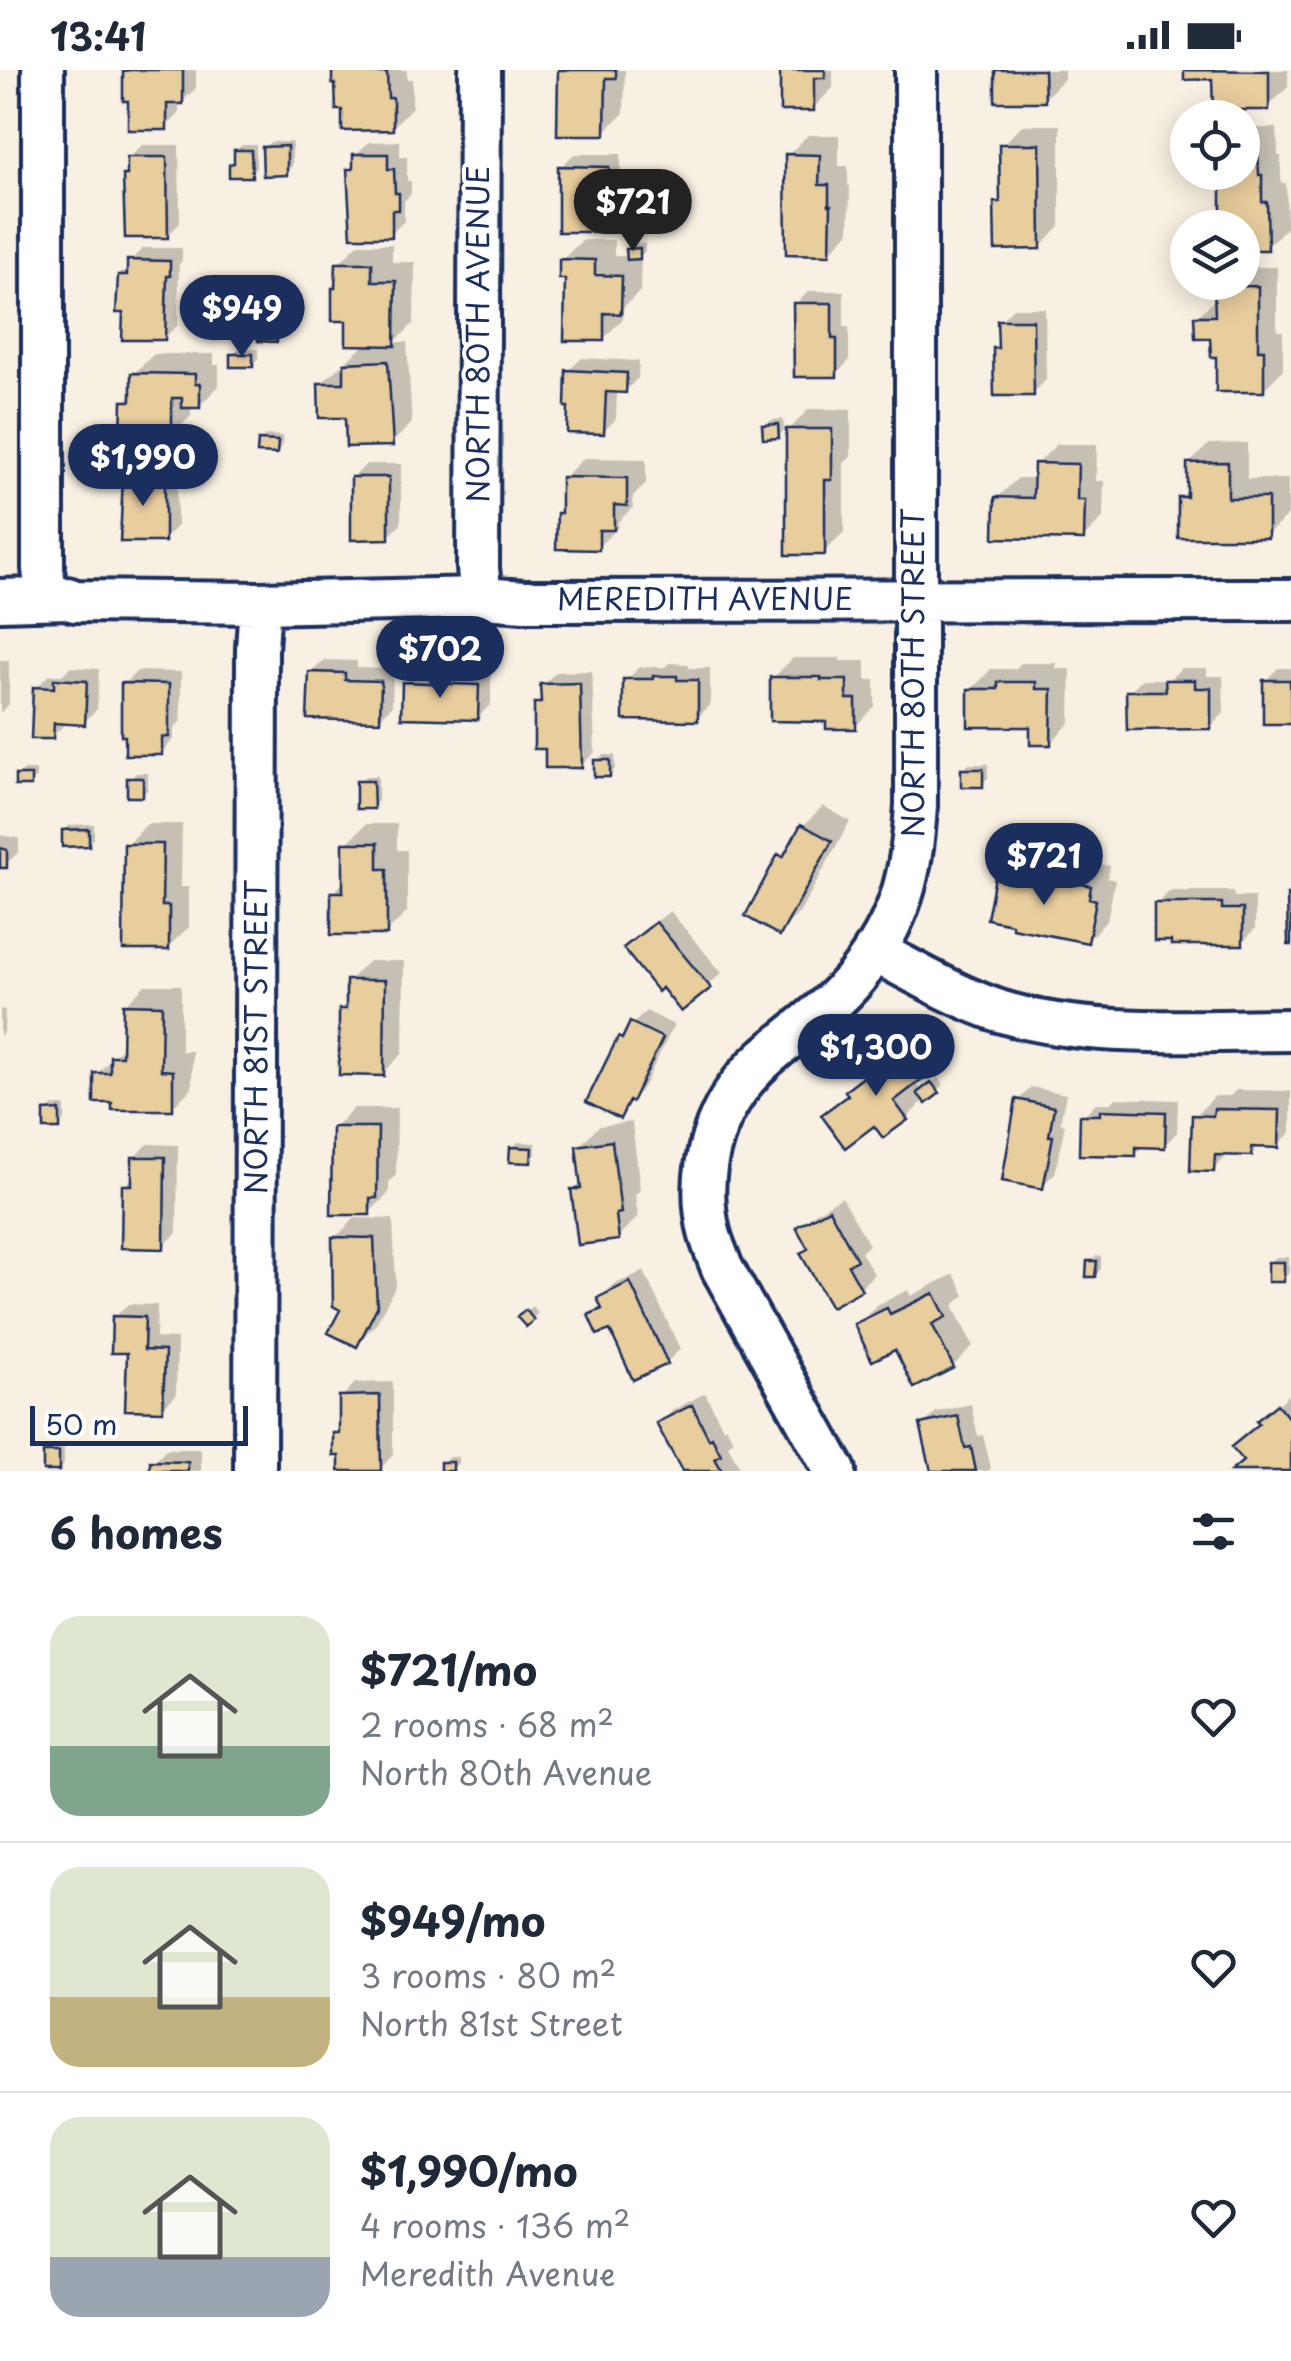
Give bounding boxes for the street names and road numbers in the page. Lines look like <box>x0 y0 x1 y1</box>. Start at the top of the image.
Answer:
street label: NORTH 80TH AVENUE <box>454 165 499 503</box>
street label: NORTH 80TH STREET <box>889 508 934 837</box>
street label: MEREDITH AVENUE <box>557 575 853 620</box>
street label: NORTH 81ST STREET <box>232 879 277 1194</box>

